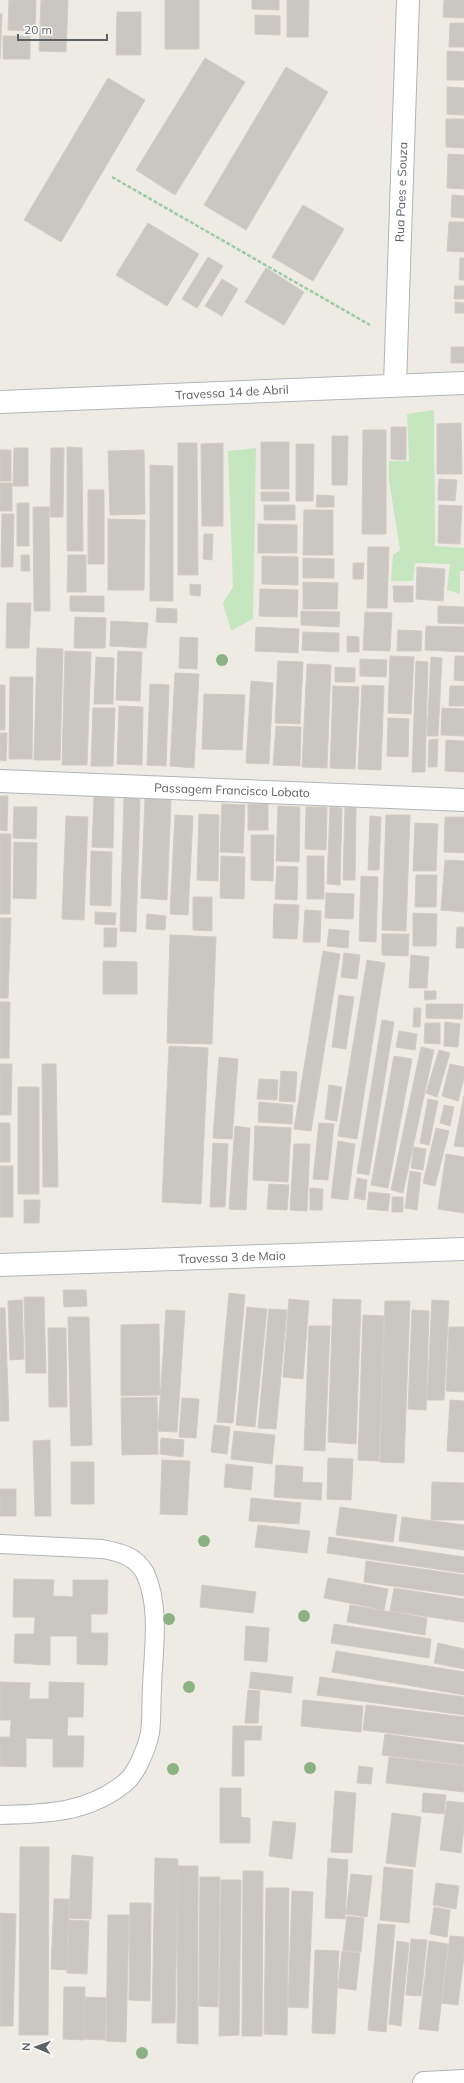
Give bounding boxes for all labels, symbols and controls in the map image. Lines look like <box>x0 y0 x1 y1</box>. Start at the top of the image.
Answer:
scale bar <box>18 16 107 42</box>
text: 20 m <box>24 22 52 37</box>
street label: Rua Paes e Souza <box>392 142 410 242</box>
street label: Travessa 14 de Abril <box>175 382 289 402</box>
street label: Passagem Francisco Lobato <box>154 780 310 800</box>
street label: Travessa 3 de Maio <box>178 1248 286 1266</box>
north arrow <box>16 2027 56 2067</box>
text: N <box>19 2042 33 2051</box>

